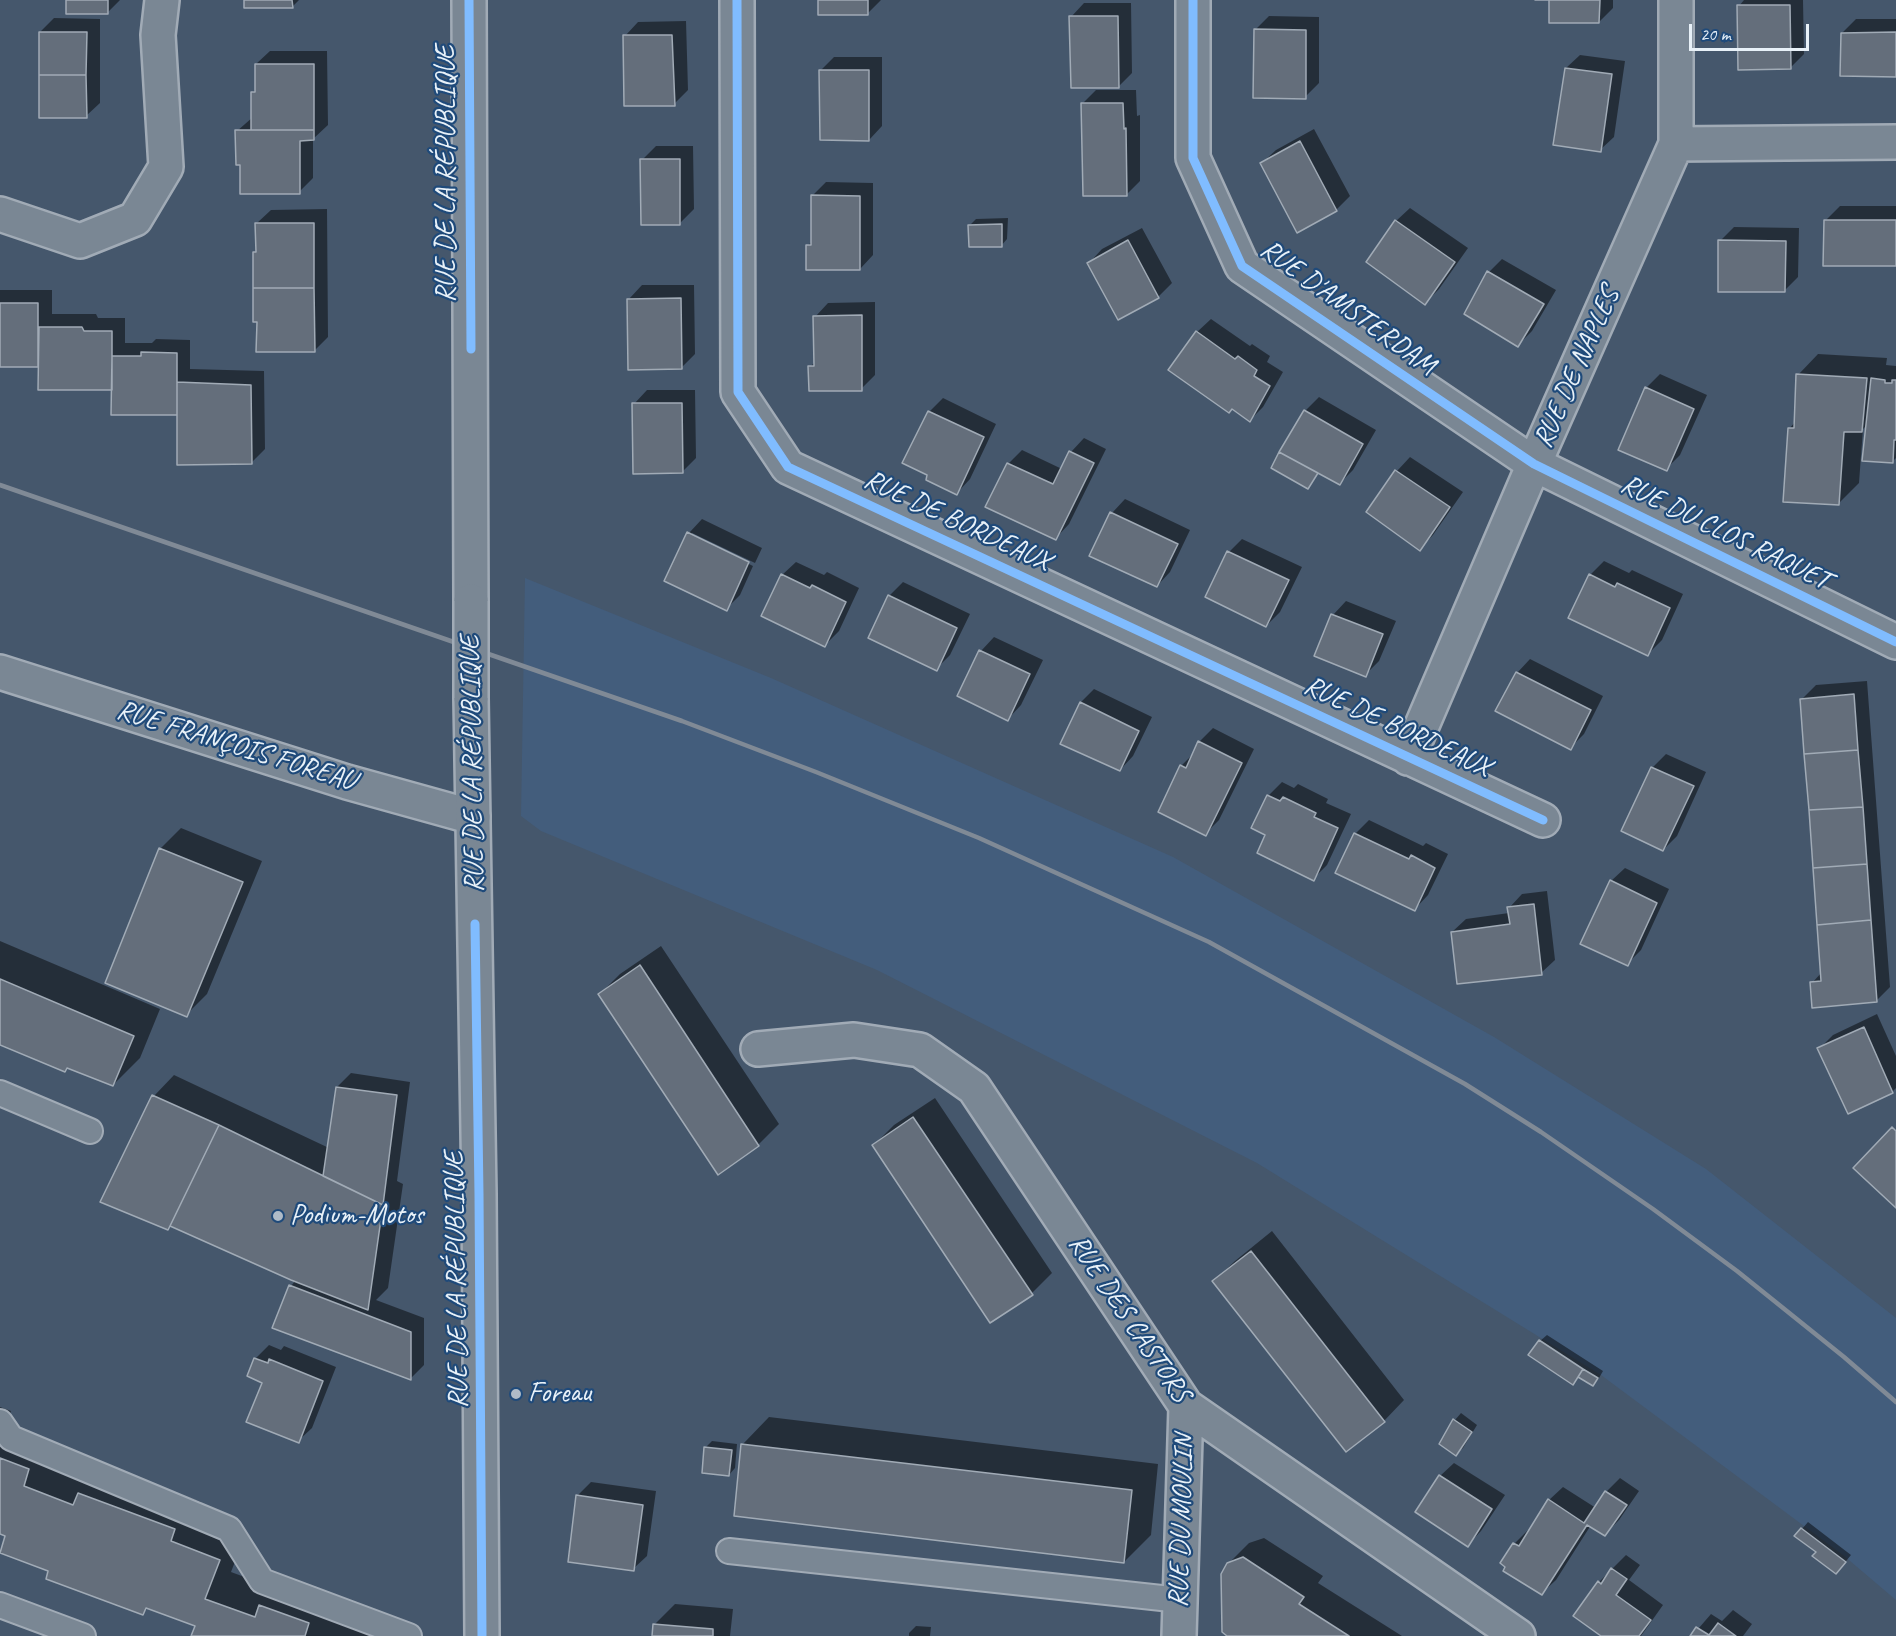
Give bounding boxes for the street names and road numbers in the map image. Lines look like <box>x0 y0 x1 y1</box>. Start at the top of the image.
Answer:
street label: RUE DE LA RÉPUBLIQUE <box>430 45 464 303</box>
street label: RUE D'AMSTERDAM <box>1253 233 1443 383</box>
street label: RUE DE NAPLES <box>1527 283 1627 453</box>
street label: RUE DE BORDEAUX <box>858 463 1056 579</box>
street label: RUE DU CLOS RAQUET <box>1615 468 1835 598</box>
street label: RUE DE LA RÉPUBLIQUE <box>454 635 492 893</box>
street label: RUE DE BORDEAUX <box>1298 669 1496 785</box>
street label: RUE FRANÇOIS FOREAU <box>113 694 359 798</box>
street label: RUE DE LA RÉPUBLIQUE <box>438 1151 476 1409</box>
street label: RUE DES CASTORS <box>1061 1229 1197 1409</box>
street label: RUE DU MOULIN <box>1162 1434 1202 1608</box>

